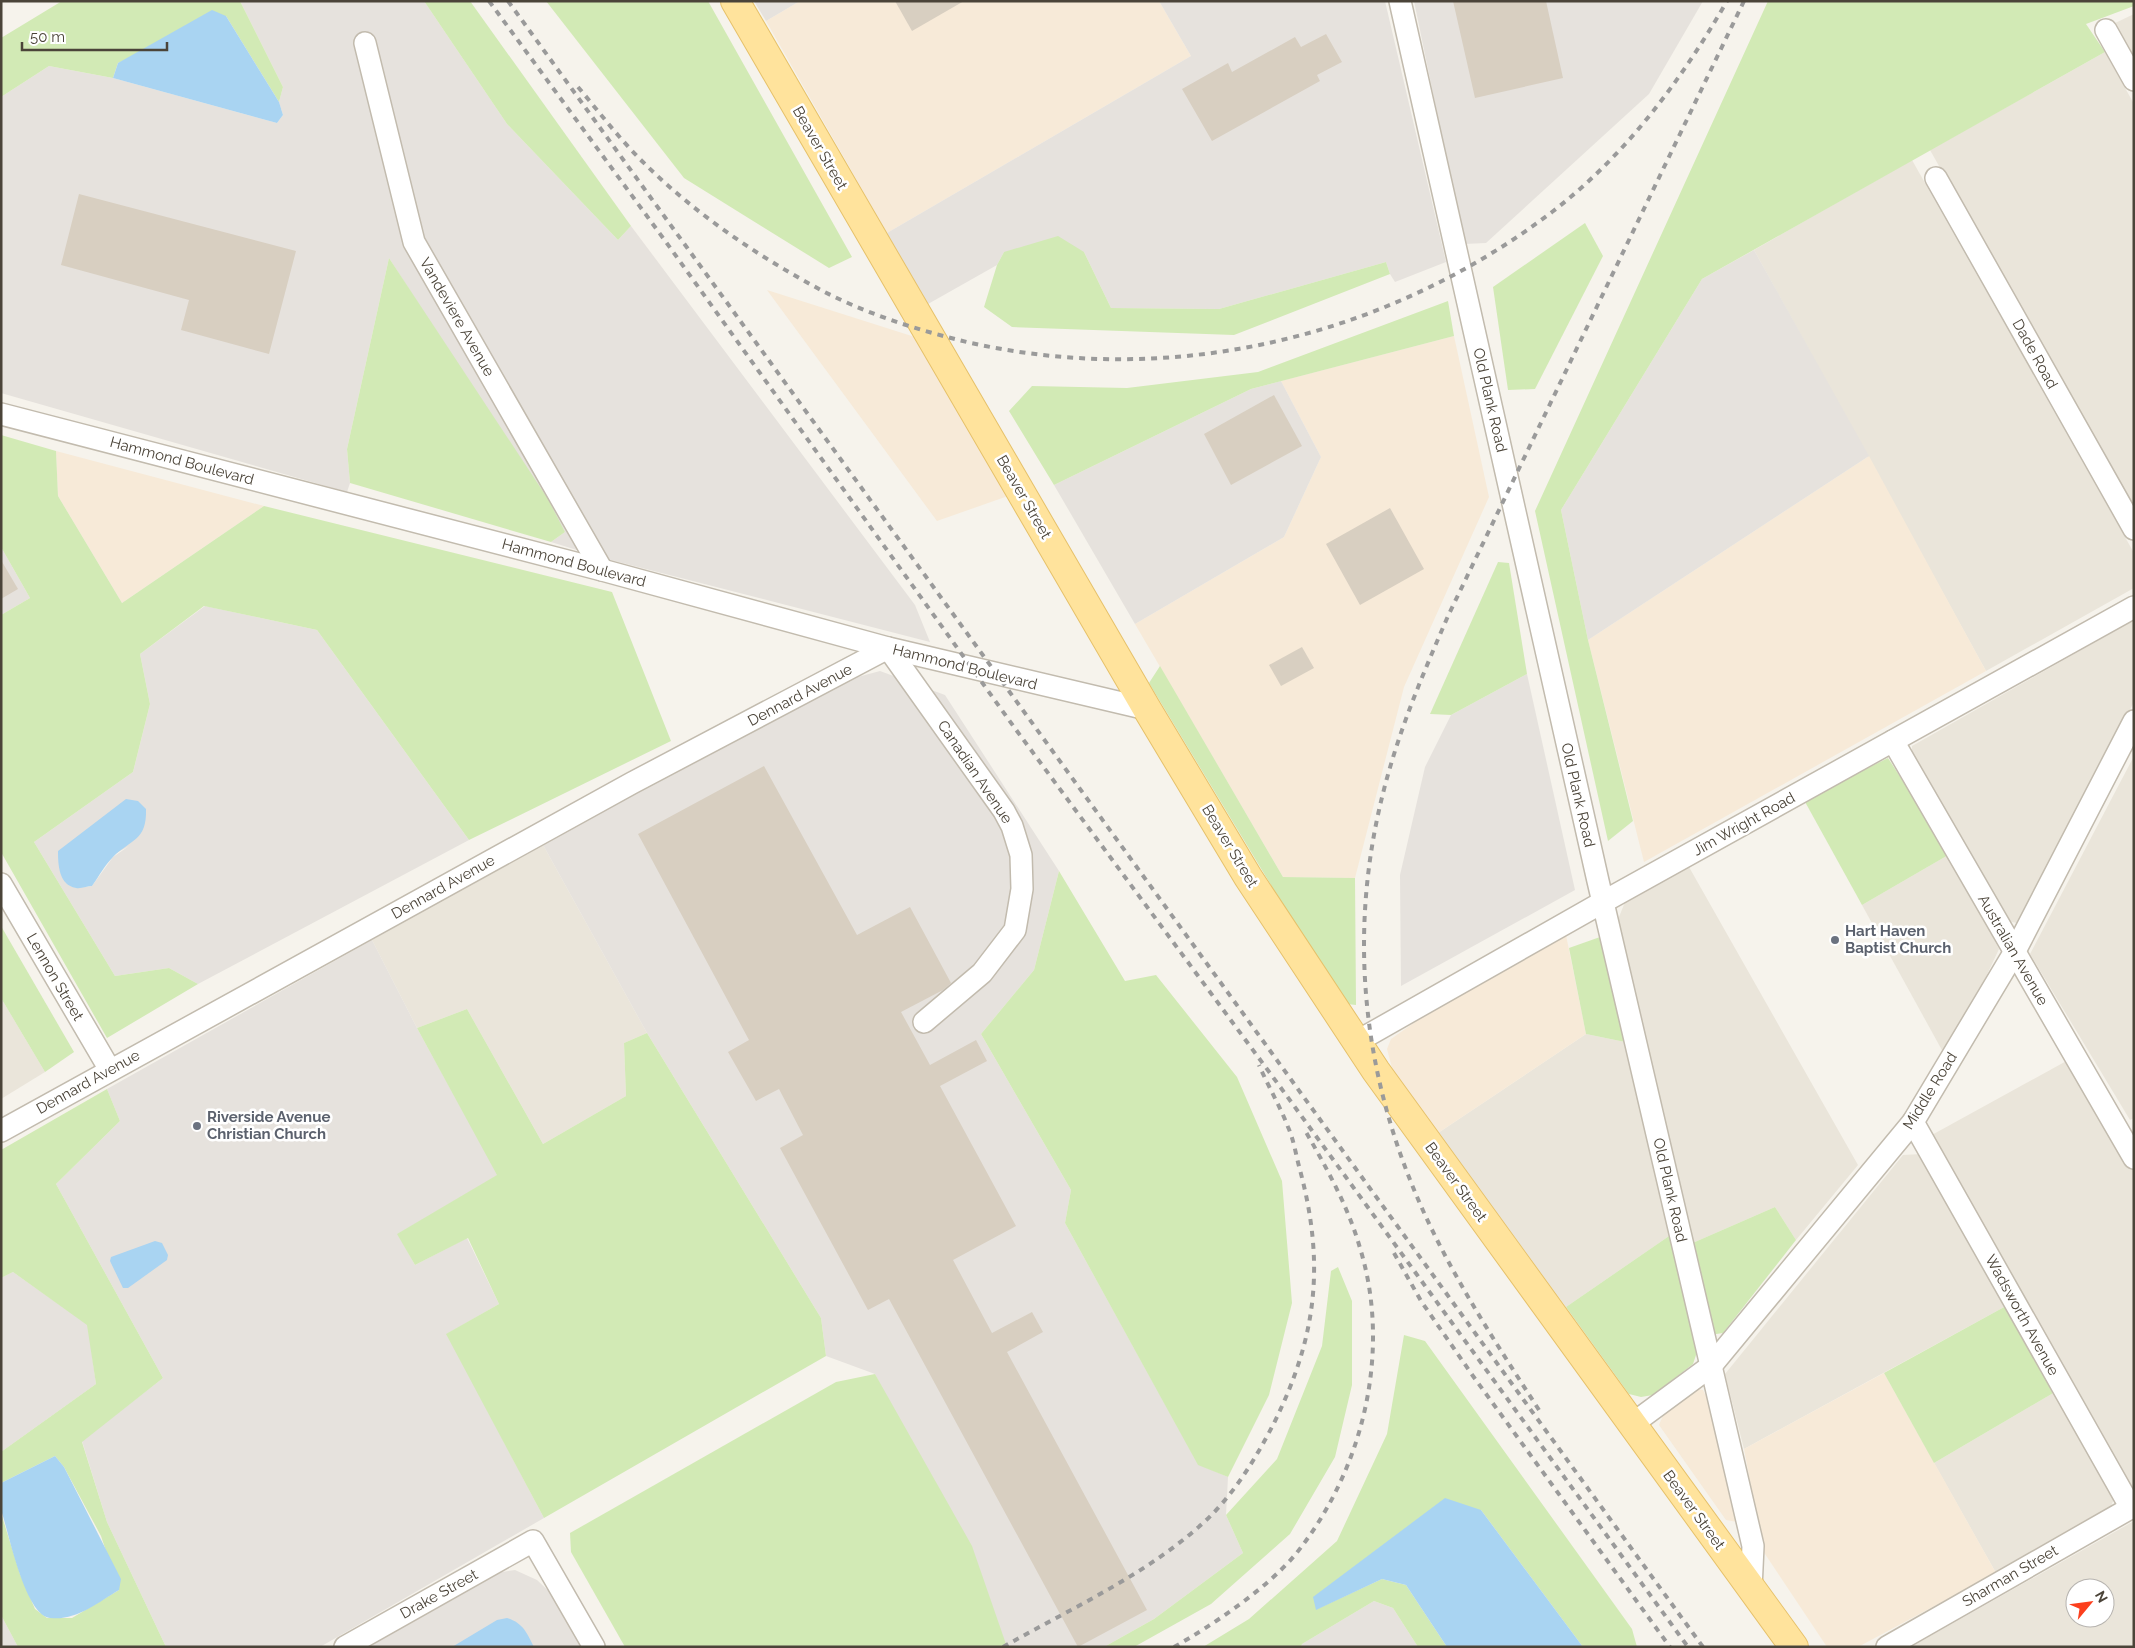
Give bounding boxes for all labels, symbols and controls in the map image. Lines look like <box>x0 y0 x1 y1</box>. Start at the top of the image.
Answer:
scale bar <box>22 20 168 52</box>
text: 50 m <box>30 28 65 46</box>
street label: Beaver Street <box>789 103 851 193</box>
street label: Vandeviere Avenue <box>416 254 498 380</box>
street label: Dade Road <box>2009 316 2061 392</box>
street label: Old Plank Road <box>1469 346 1511 454</box>
street label: Hammond Boulevard <box>108 433 256 489</box>
street label: Beaver Street <box>993 452 1055 542</box>
street label: Hammond Boulevard <box>500 535 648 591</box>
street label: Hammond Boulevard <box>891 640 1039 694</box>
street label: Dennard Avenue <box>745 660 855 730</box>
street label: Canadian Avenue <box>934 717 1016 827</box>
street label: Old Plank Road <box>1557 741 1599 849</box>
street label: Jim Wright Road <box>1690 789 1798 859</box>
street label: Beaver Street <box>1198 801 1262 891</box>
street label: Dennard Avenue <box>388 851 498 923</box>
street label: Australian Avenue <box>1974 891 2052 1009</box>
place label: Hart Haven Baptist Church <box>1845 922 1951 957</box>
street label: Lennon Street <box>23 930 87 1024</box>
marker: Hart Haven Baptist Church <box>1829 934 1841 946</box>
street label: Dennard Avenue <box>33 1046 143 1118</box>
street label: Middle Road <box>1899 1049 1961 1133</box>
place label: Riverside Avenue Christian Church <box>207 1108 330 1143</box>
marker: Riverside Avenue Christian Church <box>191 1120 203 1132</box>
street label: Old Plank Road <box>1649 1136 1691 1244</box>
street label: Beaver Street <box>1421 1139 1491 1225</box>
street label: Wadsworth Avenue <box>1981 1251 2063 1379</box>
street label: Beaver Street <box>1659 1467 1729 1553</box>
street label: Sharman Street <box>1959 1541 2061 1611</box>
street label: Drake Street <box>397 1565 481 1623</box>
north arrow <box>2065 1578 2115 1628</box>
text: N <box>2092 1588 2111 1605</box>

